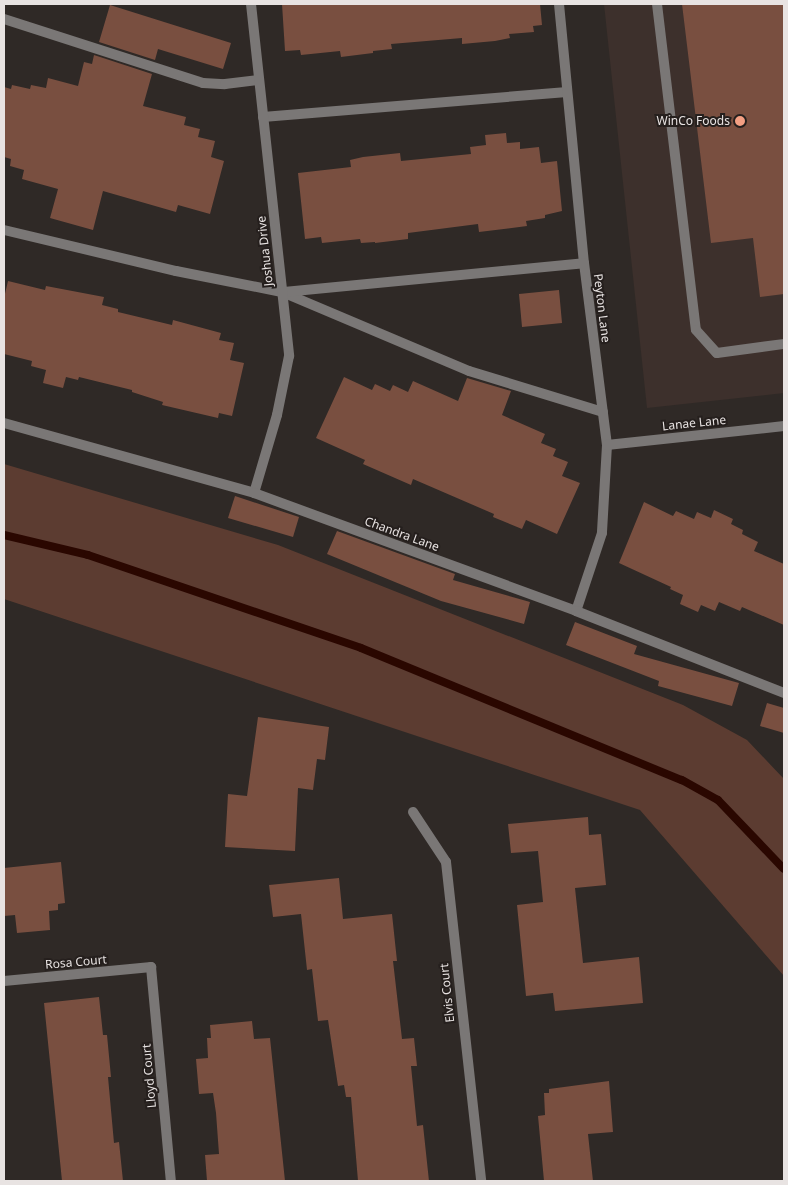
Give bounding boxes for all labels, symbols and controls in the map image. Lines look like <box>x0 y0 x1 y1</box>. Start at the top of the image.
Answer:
place label: WinCo Foods <box>656 114 730 128</box>
marker: WinCo Foods <box>734 115 746 127</box>
street label: Joshua Drive <box>254 215 276 287</box>
street label: Peyton Lane <box>591 273 613 343</box>
street label: Lanae Lane <box>661 412 727 434</box>
street label: Chandra Lane <box>363 514 441 554</box>
street label: Rosa Court <box>45 952 107 972</box>
street label: Elvis Court <box>437 963 457 1023</box>
street label: Lloyd Court <box>139 1043 159 1109</box>

